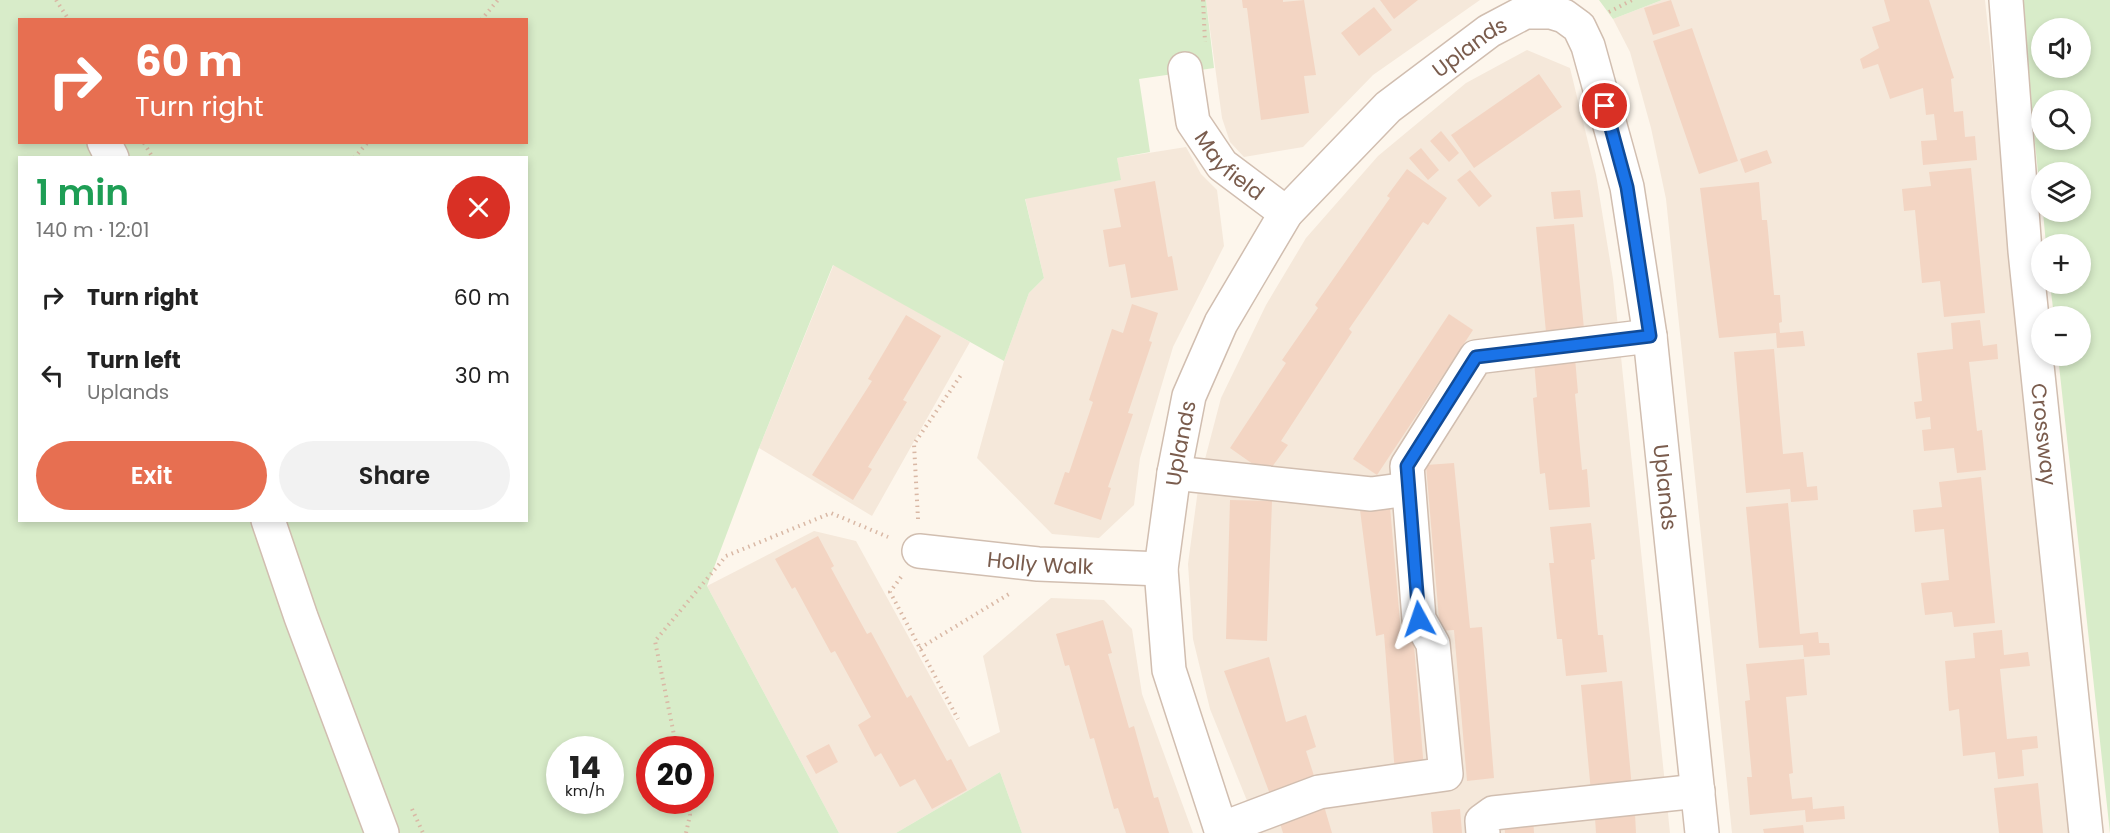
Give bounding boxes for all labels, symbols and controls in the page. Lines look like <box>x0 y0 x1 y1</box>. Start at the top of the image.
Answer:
street label: Uplands <box>1426 10 1512 84</box>
map controls <box>2031 18 2091 366</box>
button: sound <box>2031 18 2091 78</box>
text: 60 m <box>135 32 243 91</box>
icon: right <box>36 42 114 120</box>
pin <box>1579 80 1630 131</box>
text: Turn right <box>135 88 264 125</box>
icon: arrive <box>1588 89 1621 122</box>
button: search <box>2031 90 2091 150</box>
street label: Mayfield <box>1188 125 1271 207</box>
button: layers <box>2031 162 2091 222</box>
text: 1 min <box>36 167 129 218</box>
button: close <box>447 176 510 239</box>
text: 140 m · 12:01 <box>36 216 150 244</box>
button: + <box>2031 234 2091 294</box>
icon: right <box>36 281 69 314</box>
text: Turn right <box>87 282 198 313</box>
text: 60 m <box>454 282 510 313</box>
button: − <box>2031 306 2091 366</box>
text: Turn left <box>87 345 181 376</box>
icon: left <box>36 359 69 392</box>
text: 30 m <box>455 360 510 391</box>
text: Uplands <box>87 378 169 406</box>
street label: Crossway <box>2024 382 2064 487</box>
street label: Uplands <box>1158 398 1202 488</box>
button: Exit <box>36 441 267 510</box>
button: Share <box>279 441 510 510</box>
street label: Uplands <box>1647 443 1685 532</box>
street label: Holly Walk <box>986 544 1094 581</box>
position arrow <box>1387 587 1451 651</box>
speed limit sign: 20 <box>636 736 714 814</box>
text: 14 <box>569 746 601 789</box>
text: km/h <box>565 780 605 801</box>

